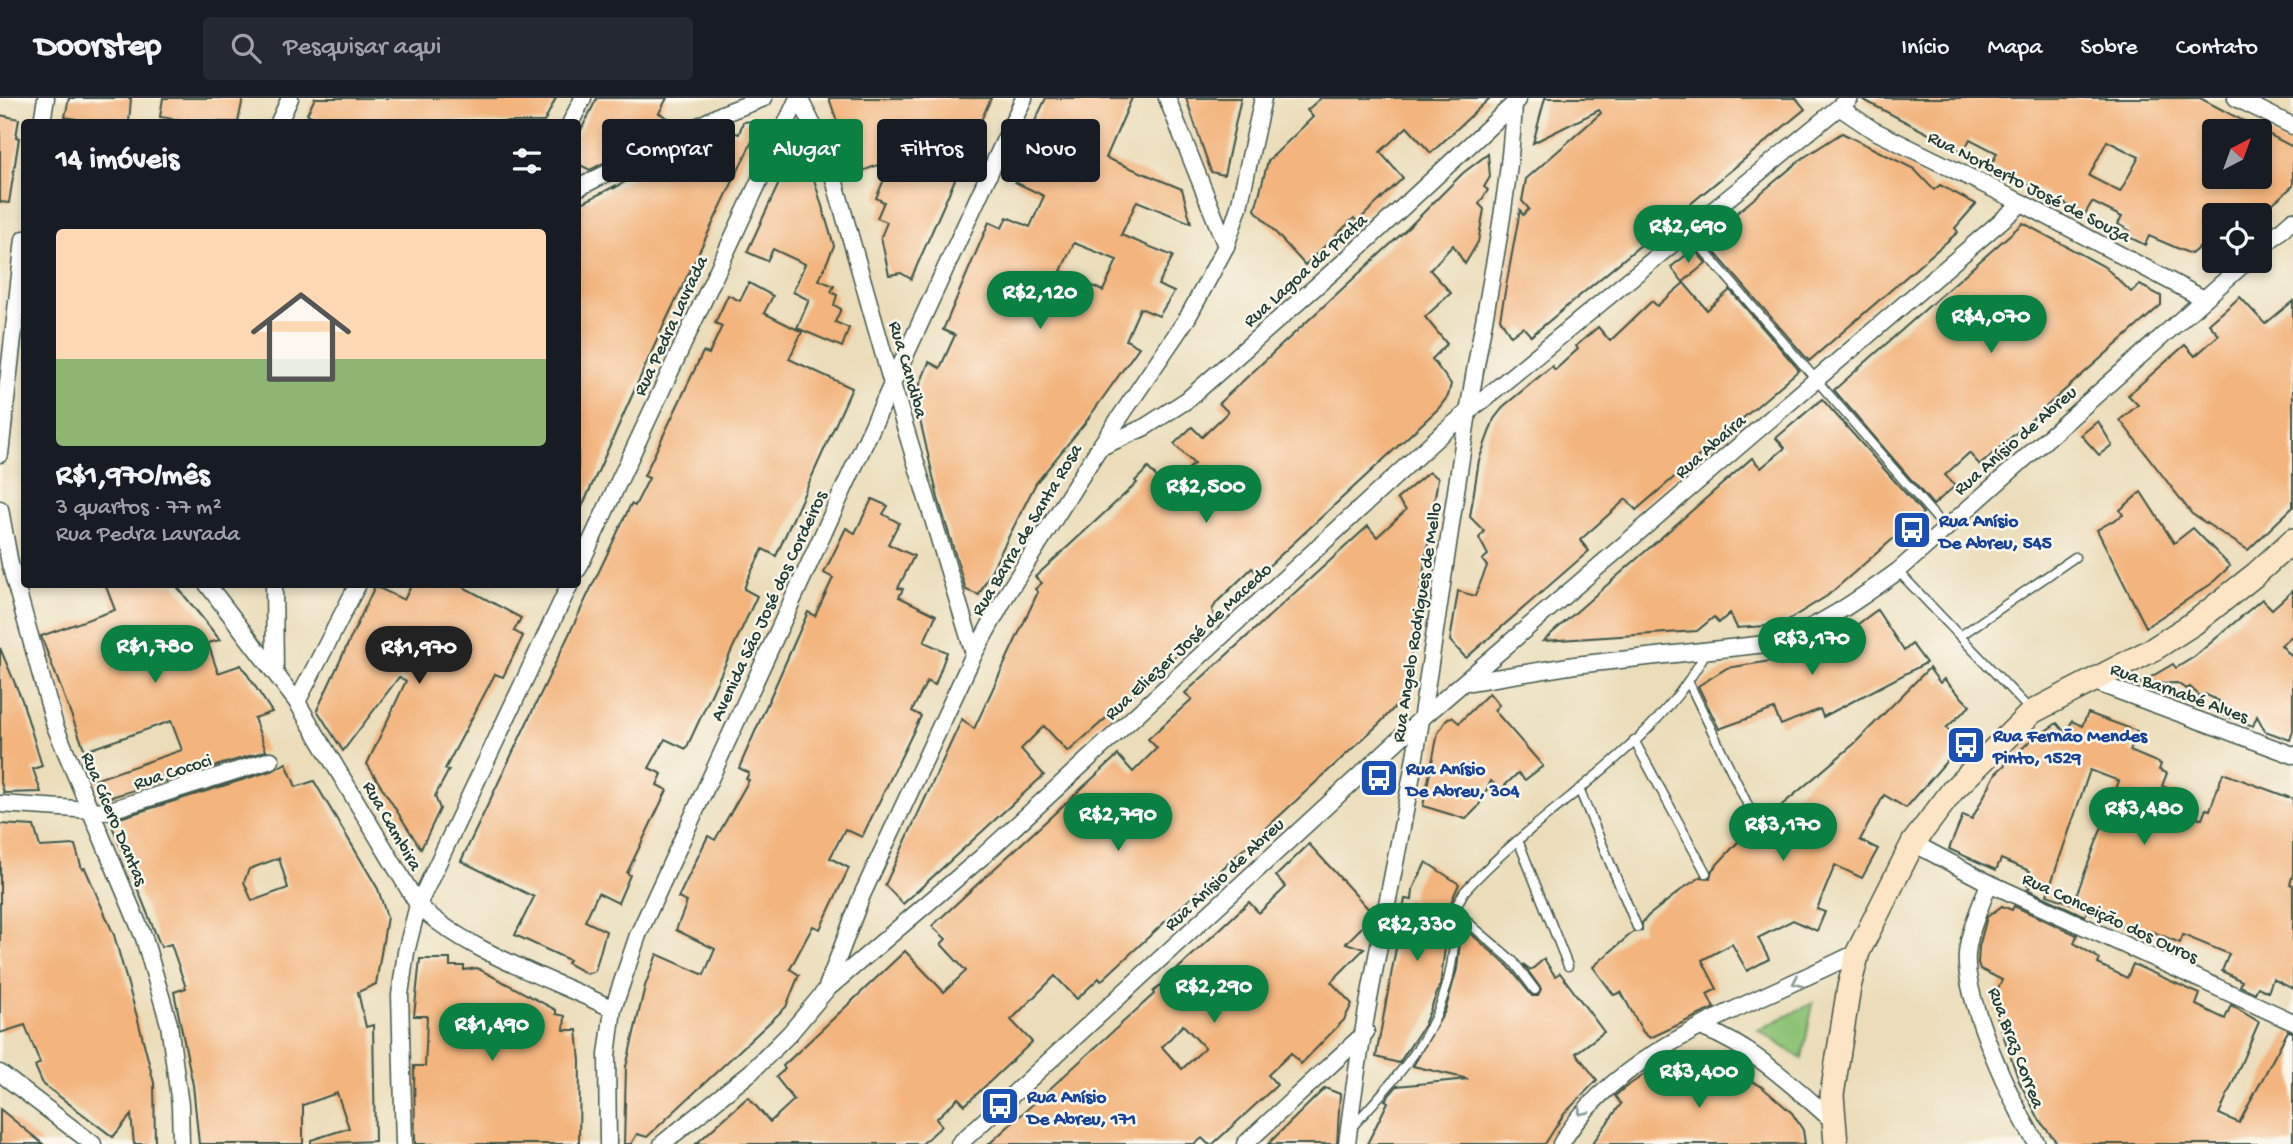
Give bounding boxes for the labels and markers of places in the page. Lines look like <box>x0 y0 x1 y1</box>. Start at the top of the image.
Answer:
pin: R$2,690 <box>1623 206 1753 265</box>
pin: R$2,120 <box>975 272 1105 331</box>
pin: R$4,070 <box>1926 296 2056 355</box>
pin: R$2,500 <box>1141 466 1271 525</box>
bus stop icon: Rua Anísio De Abreu, 545 <box>1891 509 1933 551</box>
place label: Rua Anísio De Abreu, 545 <box>1937 511 2052 556</box>
pin: R$3,170 <box>1747 618 1877 677</box>
pin: R$1,780 <box>90 626 220 685</box>
pin: R$1,970 <box>354 626 484 686</box>
bus stop icon: Rua Fernão Mendes Pinto, 1529 <box>1945 724 1987 766</box>
place label: Rua Fernão Mendes Pinto, 1529 <box>1992 726 2148 771</box>
bus stop icon: Rua Anísio De Abreu, 304 <box>1358 757 1400 799</box>
place label: Rua Anísio De Abreu, 304 <box>1404 759 1520 804</box>
pin: R$3,480 <box>2079 788 2209 847</box>
pin: R$2,790 <box>1053 794 1183 853</box>
pin: R$3,170 <box>1718 804 1848 863</box>
pin: R$2,330 <box>1352 904 1482 963</box>
pin: R$2,290 <box>1149 965 1279 1025</box>
pin: R$1,490 <box>427 1004 557 1063</box>
pin: R$3,400 <box>1634 1051 1764 1110</box>
bus stop icon: Rua Anísio De Abreu, 171 <box>979 1085 1021 1127</box>
place label: Rua Anísio De Abreu, 171 <box>1025 1087 1136 1132</box>

